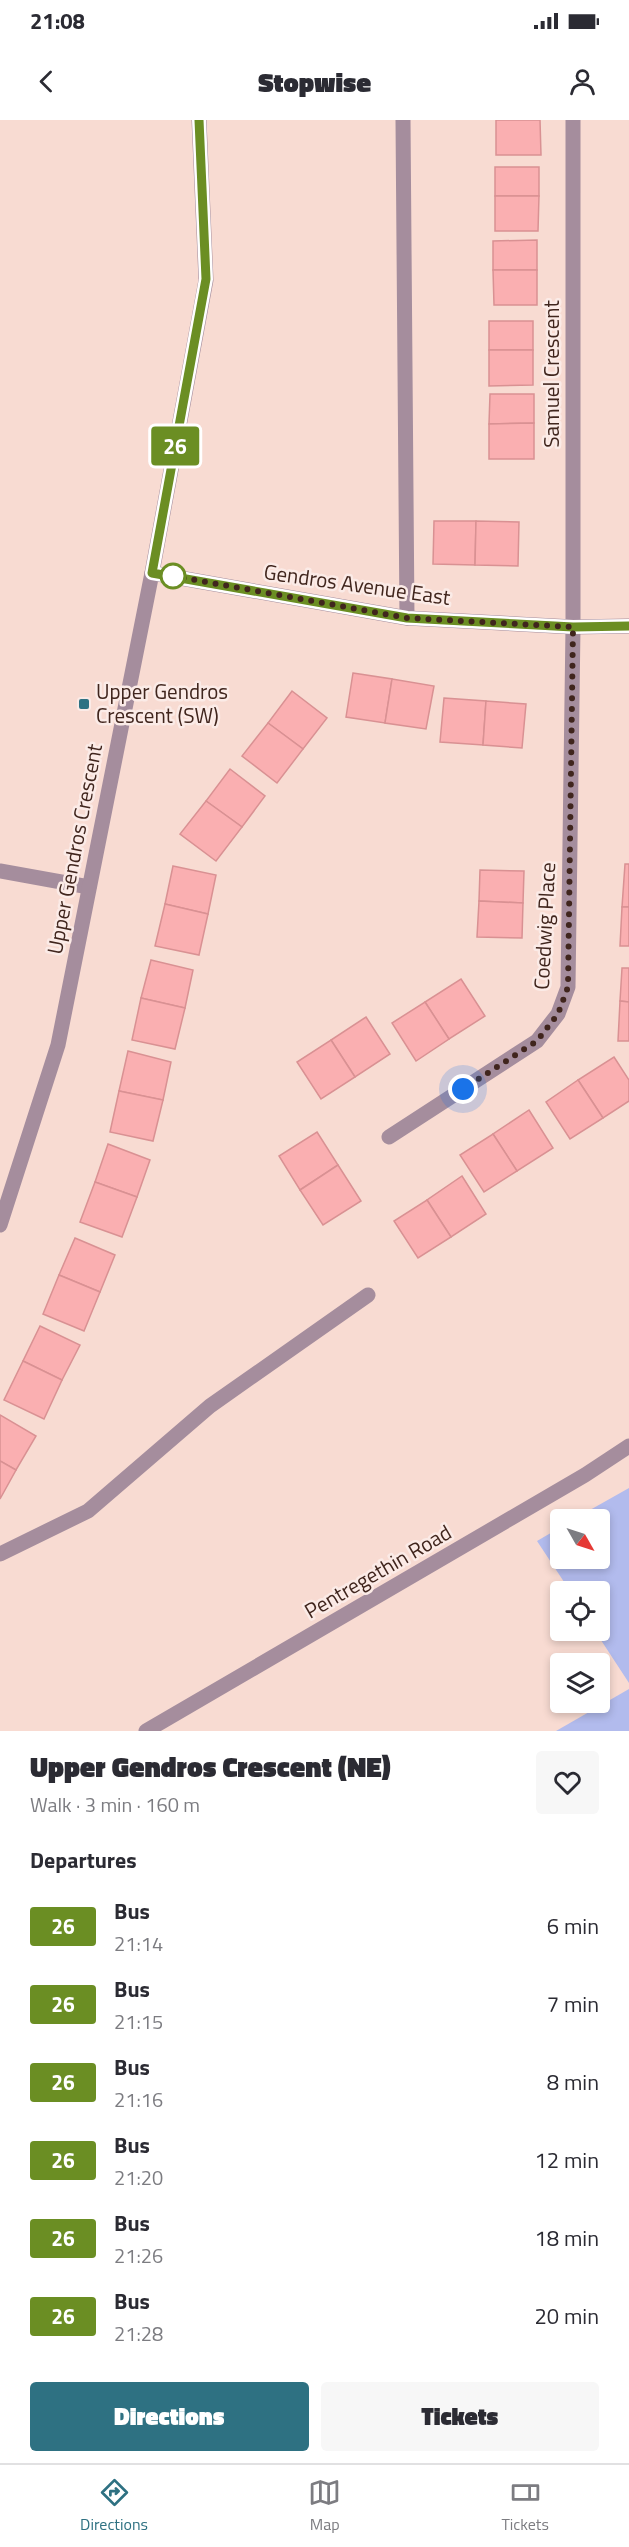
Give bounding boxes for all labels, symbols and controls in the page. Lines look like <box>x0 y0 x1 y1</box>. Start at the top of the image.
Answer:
text: 21:08 <box>30 4 85 38</box>
text: Stopwise <box>258 61 371 102</box>
icon: back <box>30 65 63 98</box>
icon: person <box>566 65 599 98</box>
street label: Samuel Crescent <box>535 300 567 448</box>
line badge: 26 <box>148 426 202 466</box>
text: 26 <box>163 430 187 462</box>
street label: Gendros Avenue East <box>262 555 453 613</box>
unlabelled marker <box>160 563 186 589</box>
place label: Upper Gendros Crescent (SW) <box>96 675 228 731</box>
marker: Upper Gendros Crescent (SW) <box>77 697 91 711</box>
street label: Upper Gendros Crescent <box>38 740 110 957</box>
street label: Coedwig Place <box>525 861 563 990</box>
your location <box>448 1074 478 1104</box>
north arrow <box>550 1509 610 1569</box>
map controls <box>550 1509 610 1713</box>
street label: Pentregethin Road <box>298 1516 457 1626</box>
button: locate <box>550 1581 610 1641</box>
button: layers <box>550 1653 610 1713</box>
text: Upper Gendros Crescent (NE) <box>30 1745 391 1788</box>
button: heart <box>536 1751 599 1814</box>
text: Walk · 3 min · 160 m <box>30 1789 200 1820</box>
text: Departures <box>30 1843 137 1877</box>
text: Bus <box>114 1894 150 1928</box>
text: 6 min <box>547 1909 599 1943</box>
text: 26 <box>51 1910 75 1942</box>
text: 21:14 <box>114 1928 163 1959</box>
text: Bus <box>114 1972 150 2006</box>
text: 7 min <box>547 1987 599 2021</box>
text: 26 <box>51 1988 75 2020</box>
text: 21:15 <box>114 2006 163 2037</box>
text: Bus <box>114 2050 150 2084</box>
text: 8 min <box>547 2065 599 2099</box>
text: 26 <box>51 2066 75 2098</box>
text: 21:16 <box>114 2084 163 2115</box>
text: Bus <box>114 2128 150 2162</box>
text: 12 min <box>534 2143 599 2177</box>
text: 26 <box>51 2144 75 2176</box>
text: 21:20 <box>114 2162 163 2193</box>
text: Bus <box>114 2206 150 2240</box>
text: 18 min <box>534 2221 599 2255</box>
text: 26 <box>51 2222 75 2254</box>
text: 21:26 <box>114 2240 163 2271</box>
text: Bus <box>114 2284 150 2318</box>
text: 20 min <box>534 2299 599 2333</box>
text: 26 <box>51 2300 75 2332</box>
text: 21:28 <box>114 2318 163 2349</box>
button: Directions <box>30 2382 309 2451</box>
button: Tickets <box>321 2382 599 2451</box>
tab: Directions <box>80 2476 148 2536</box>
tab: Map <box>308 2476 341 2536</box>
tab: Tickets <box>501 2476 549 2536</box>

